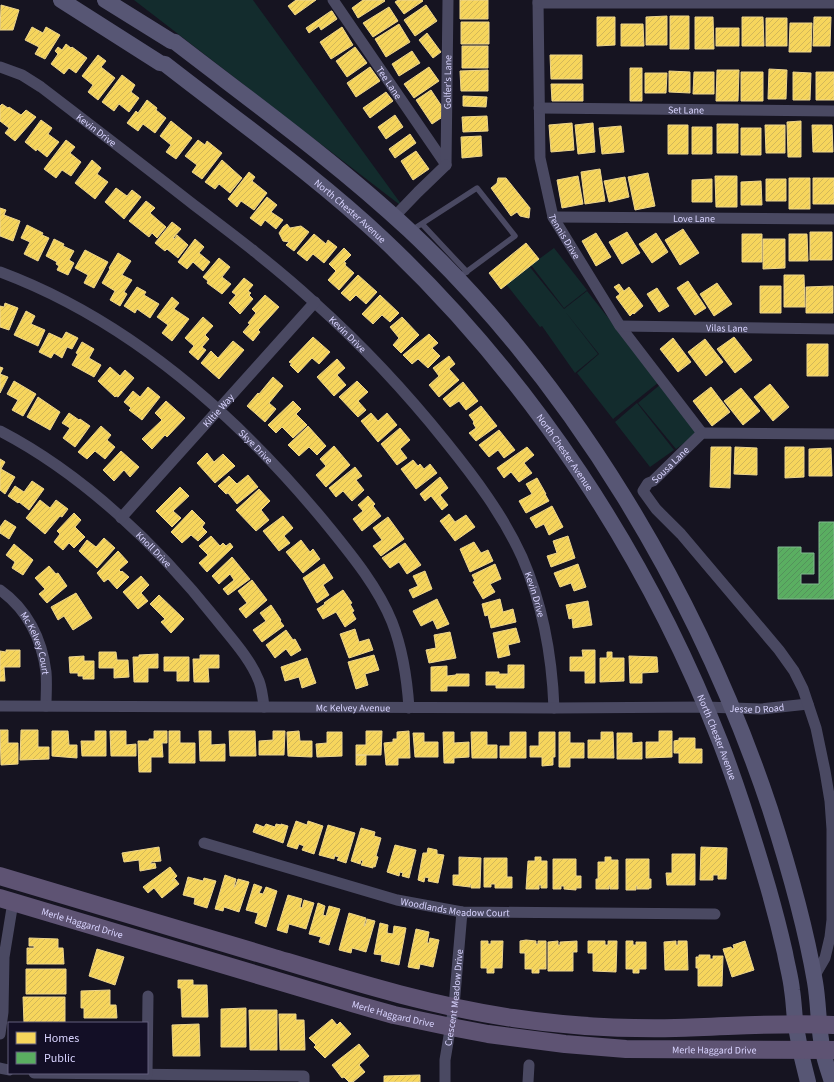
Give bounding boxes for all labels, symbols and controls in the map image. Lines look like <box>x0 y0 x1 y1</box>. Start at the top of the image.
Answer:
street label: Golfer's Lane <box>441 55 455 109</box>
street label: Tee Lane <box>372 64 405 102</box>
street label: Set Lane <box>668 103 704 118</box>
street label: Kevin Drive <box>73 111 119 150</box>
street label: North Chester Avenue <box>311 176 389 247</box>
street label: Love Lane <box>673 212 715 226</box>
street label: Tennis Drive <box>545 213 583 262</box>
street label: Kevin Drive <box>326 313 369 356</box>
street label: Vilas Lane <box>706 321 748 336</box>
street label: Kiltie Way <box>200 391 238 431</box>
street label: North Chester Avenue <box>533 411 596 494</box>
street label: Skye Drive <box>235 426 276 467</box>
street label: Sousa Lane <box>649 443 693 487</box>
street label: Knoll Drive <box>133 529 174 571</box>
street label: Kevin Drive <box>521 570 548 619</box>
street label: Mc Kelvey Court <box>17 609 52 676</box>
street label: North Chester Avenue <box>693 692 740 782</box>
street label: Mc Kelvey Avenue <box>316 701 390 715</box>
street label: Jesse D Road <box>729 701 785 717</box>
street label: Woodlands Meadow Court <box>399 895 510 920</box>
street label: Merle Haggard Drive <box>40 905 125 942</box>
street label: Crescent Meadow Drive <box>441 949 467 1047</box>
street label: Merle Haggard Drive <box>350 997 436 1031</box>
legend <box>8 1022 148 1074</box>
text: Homes <box>44 1030 79 1047</box>
street label: Merle Haggard Drive <box>672 1043 757 1058</box>
text: Public <box>44 1050 76 1067</box>

